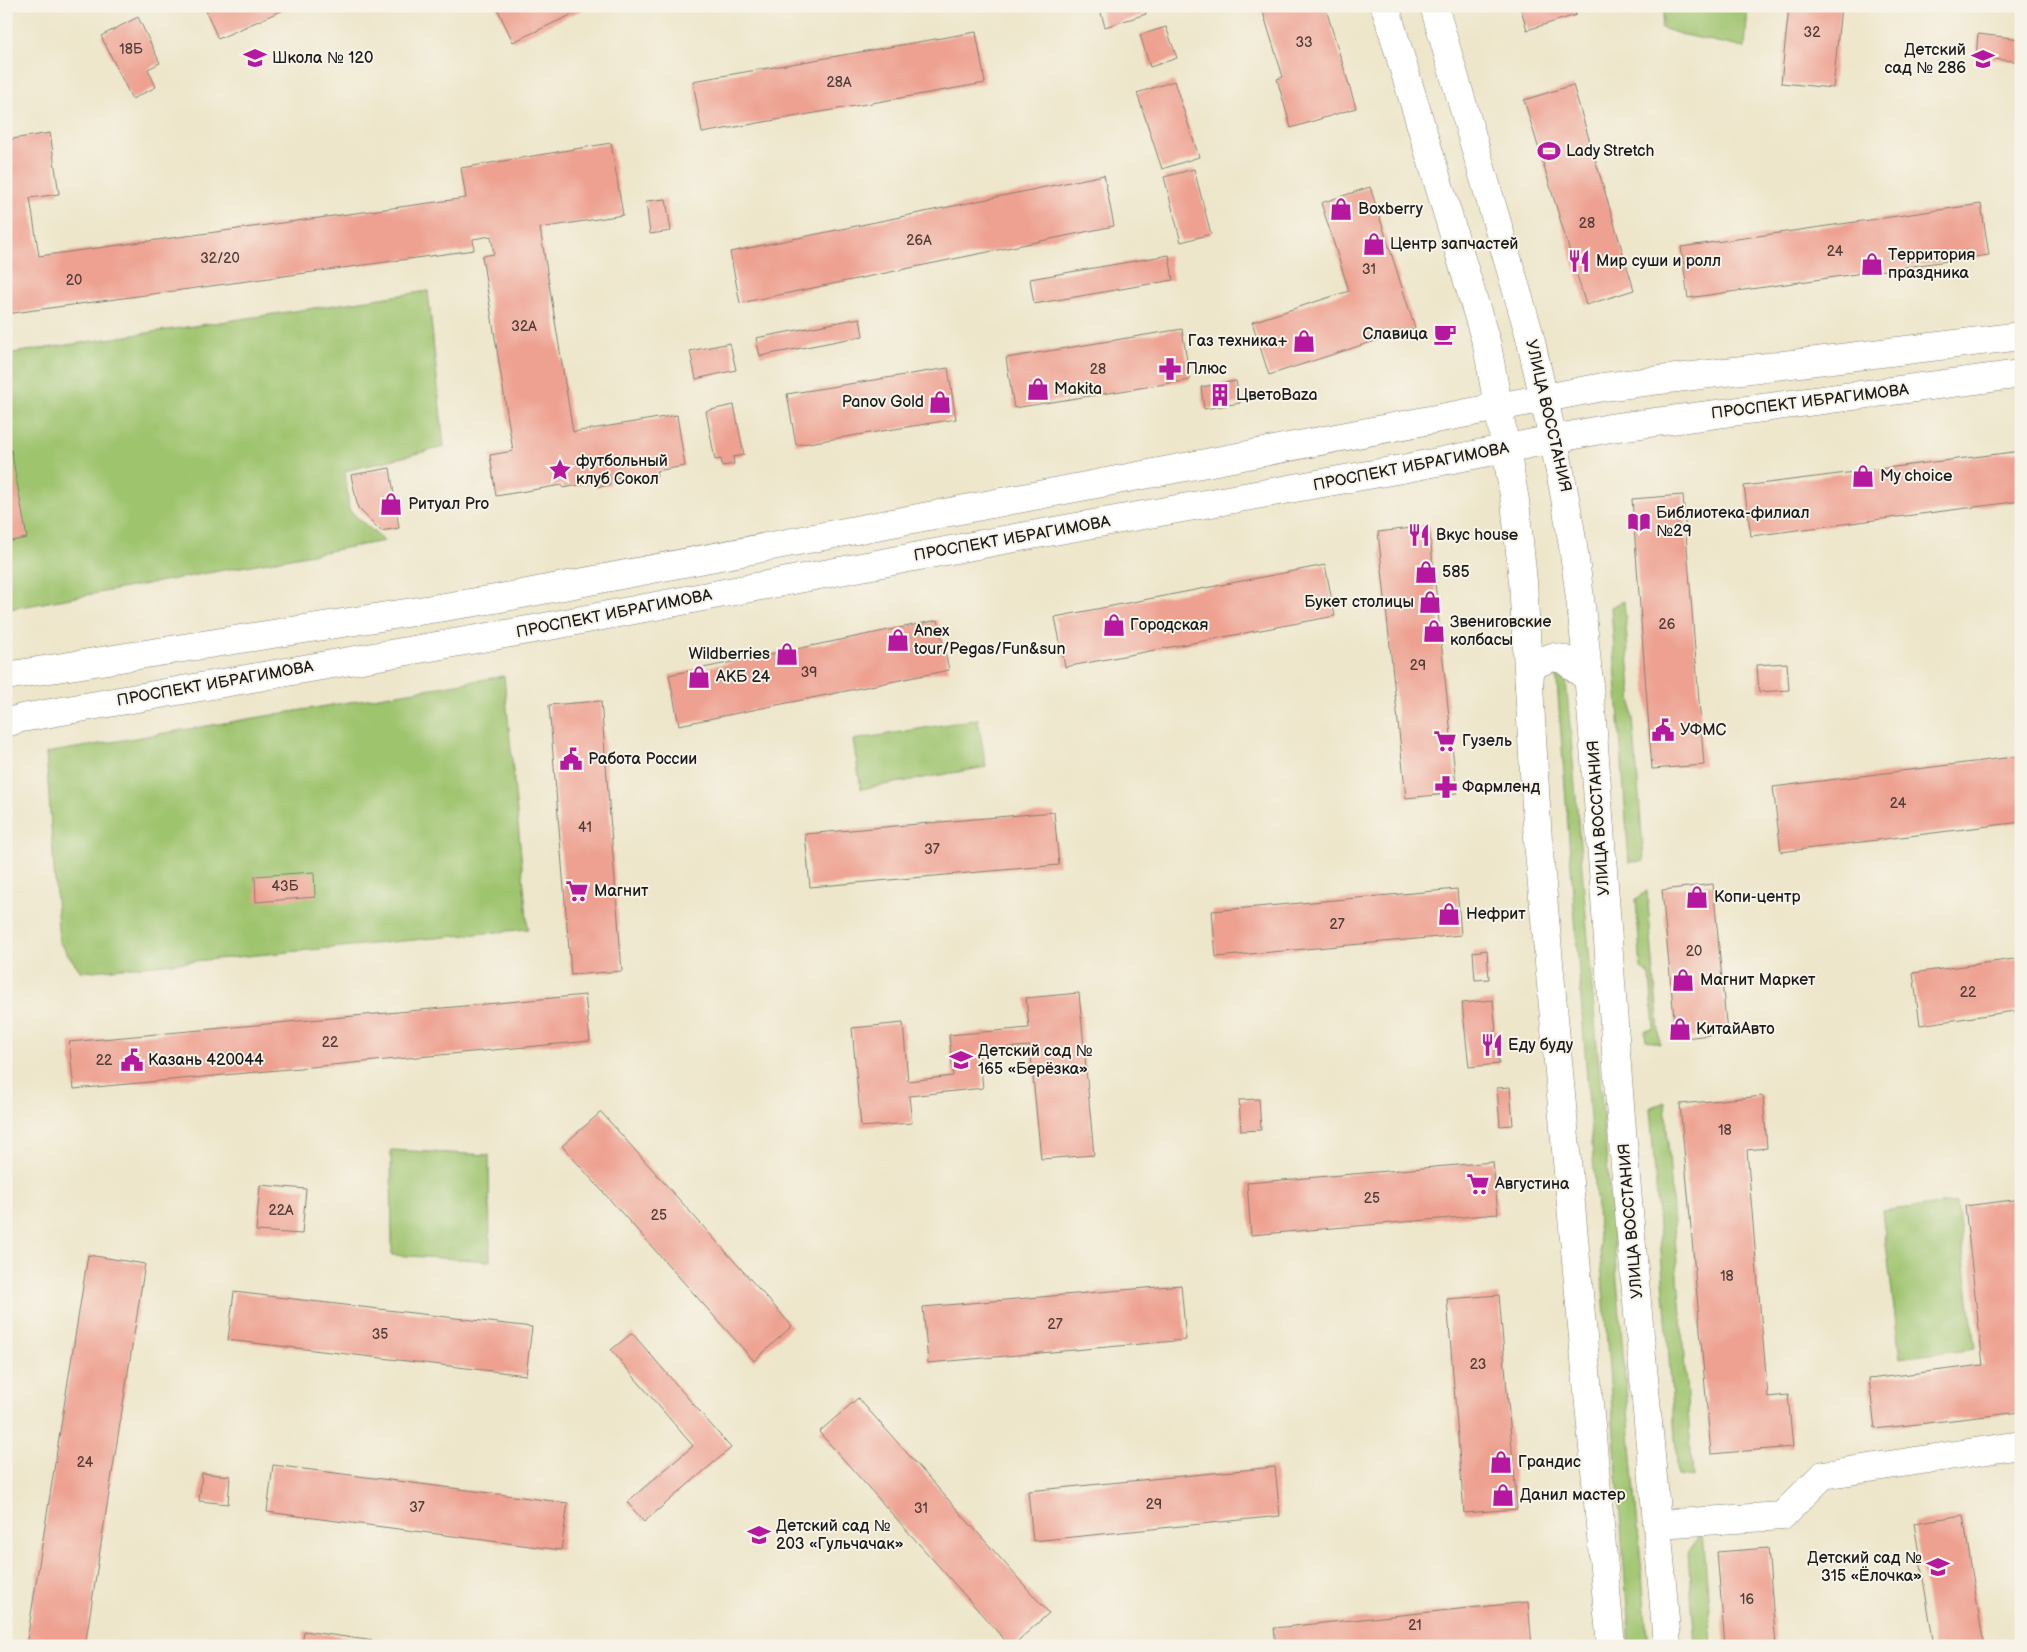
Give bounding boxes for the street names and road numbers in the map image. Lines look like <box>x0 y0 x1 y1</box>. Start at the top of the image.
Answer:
street label: УЛИЦА ВОССТАНИЯ <box>1521 338 1575 494</box>
street label: ПРОСПЕКТ ИБРАГИМОВА <box>1710 380 1910 424</box>
street label: ПРОСПЕКТ ИБРАГИМОВА <box>1312 439 1511 495</box>
street label: ПРОСПЕКТ ИБРАГИМОВА <box>912 512 1112 566</box>
street label: ПРОСПЕКТ ИБРАГИМОВА <box>515 586 714 642</box>
street label: ПРОСПЕКТ ИБРАГИМОВА <box>115 657 315 711</box>
street label: УЛИЦА ВОССТАНИЯ <box>1584 740 1614 896</box>
street label: УЛИЦА ВОССТАНИЯ <box>1615 1142 1647 1300</box>

